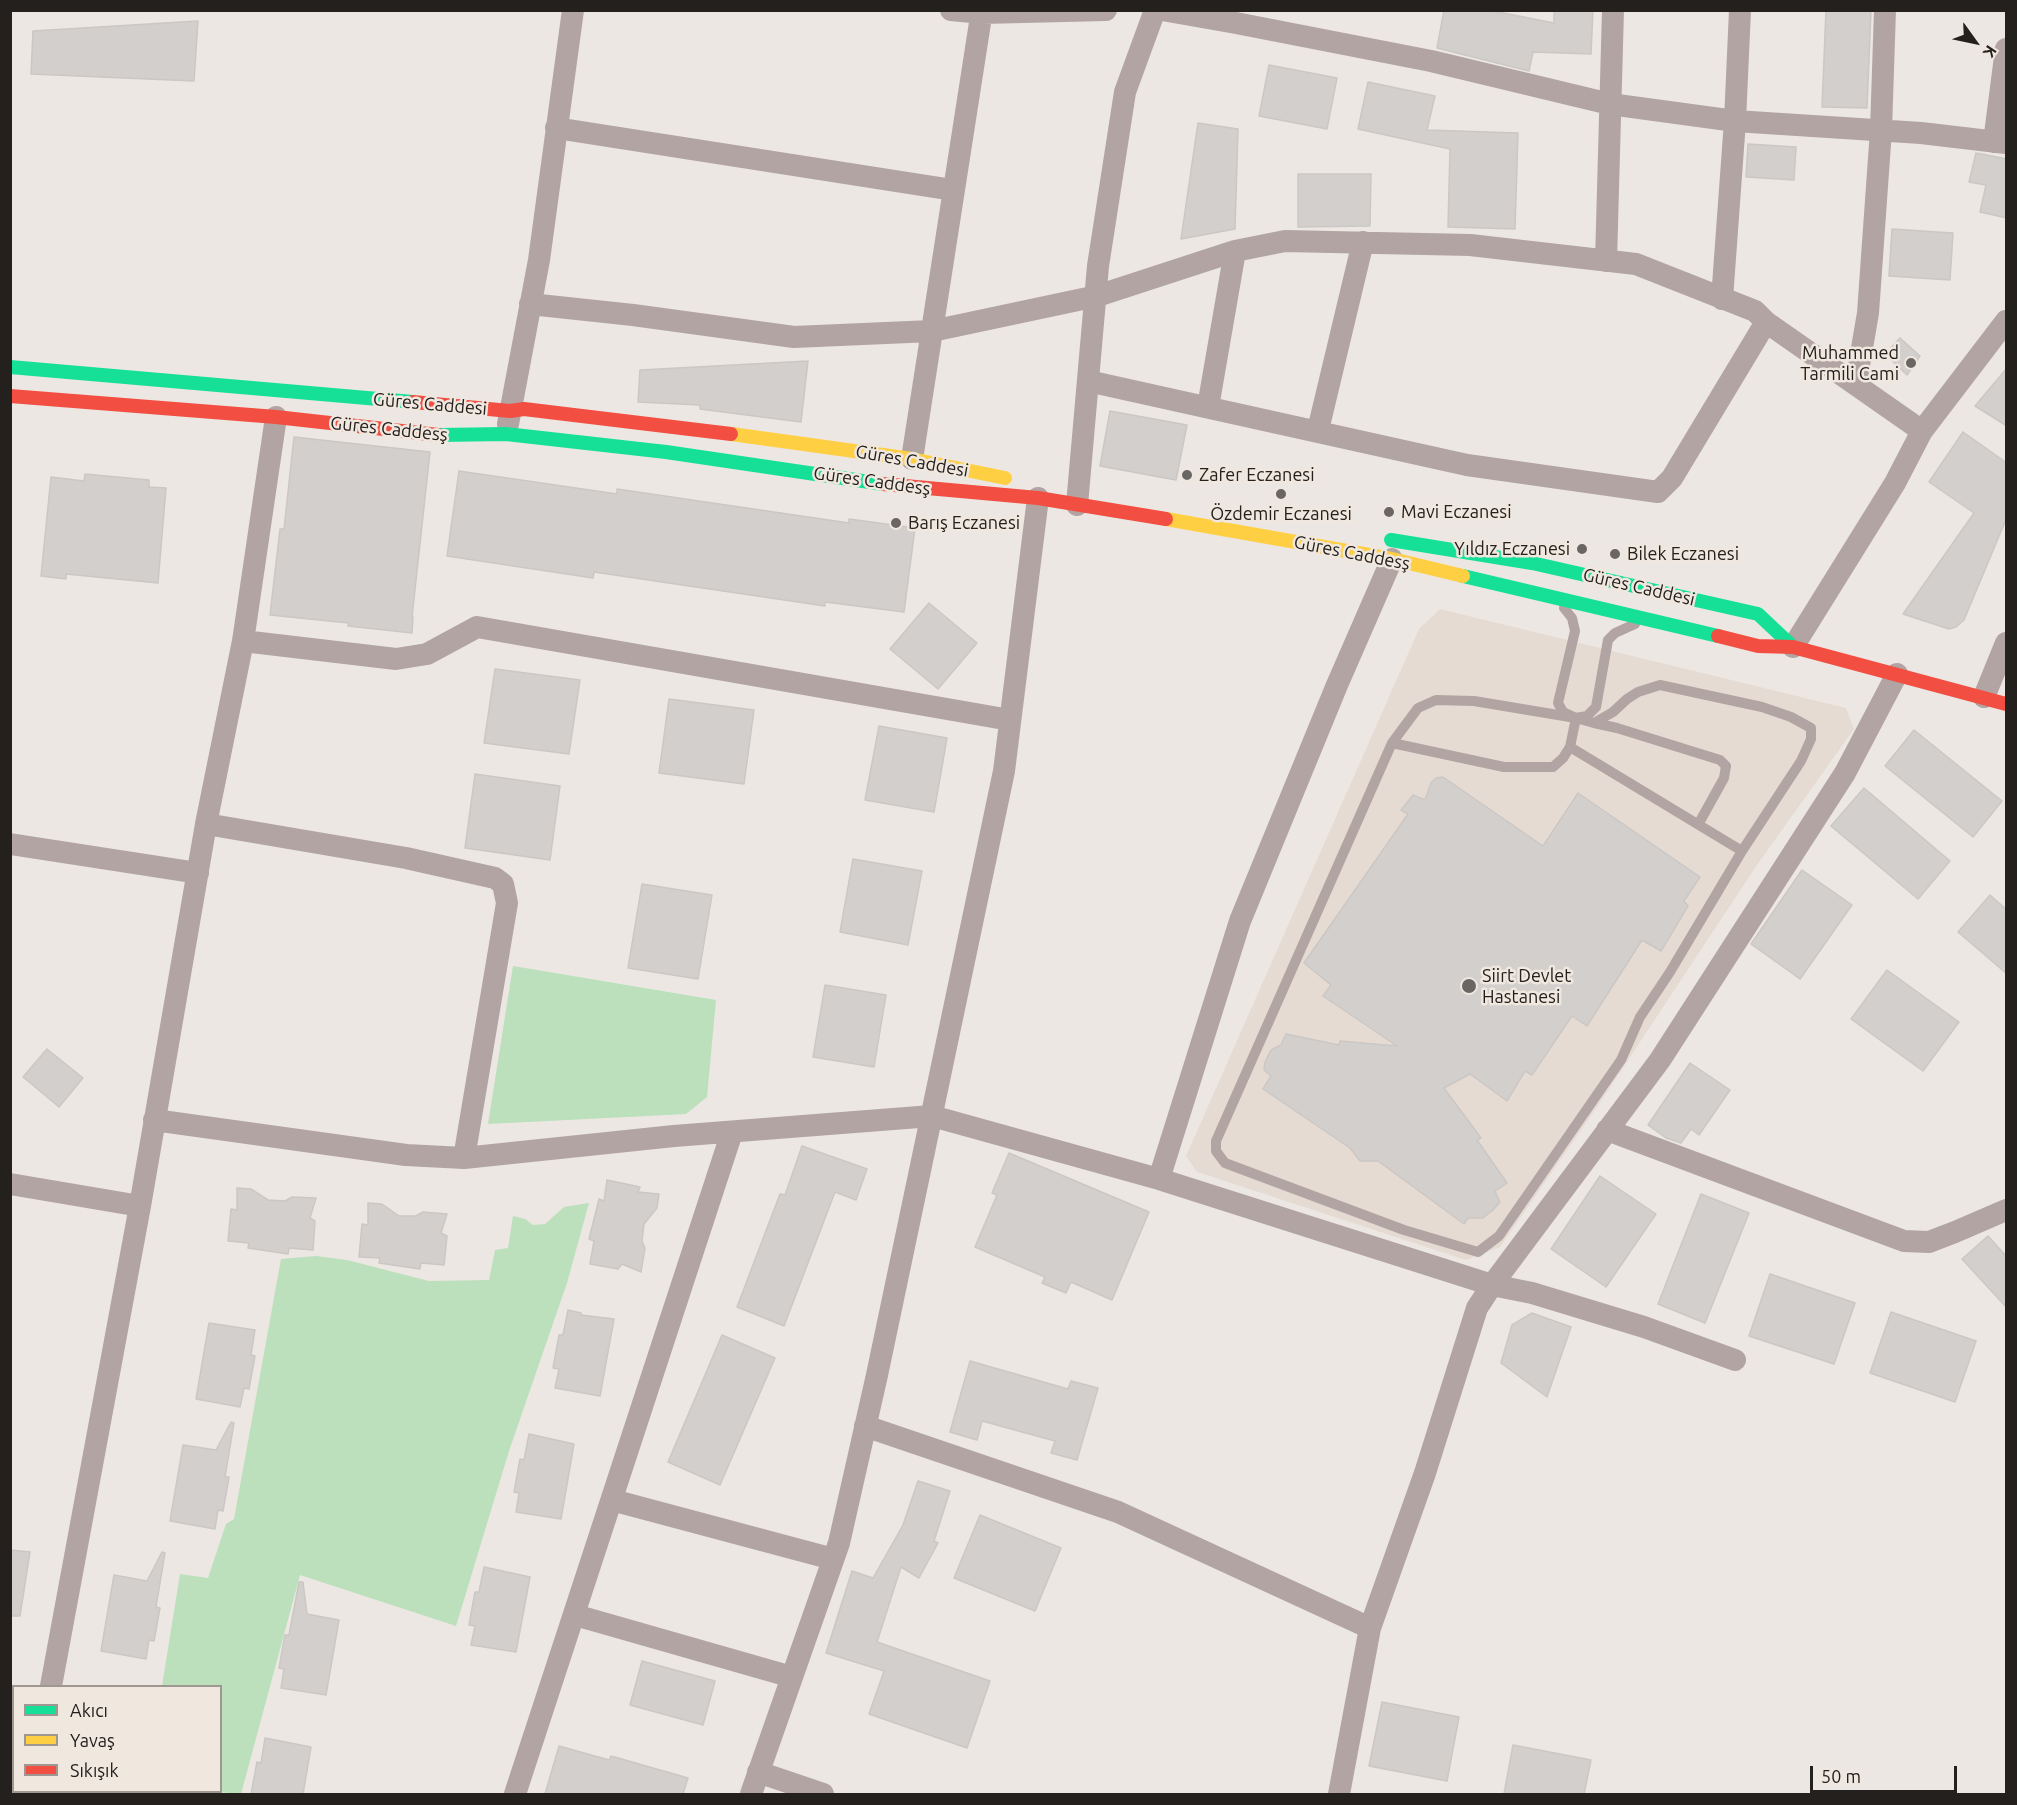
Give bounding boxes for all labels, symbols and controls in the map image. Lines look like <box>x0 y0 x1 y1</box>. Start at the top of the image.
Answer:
north arrow <box>1945 12 2005 72</box>
text: K <box>1980 42 2001 61</box>
place label: Muhammed Tarmili Cami <box>1800 342 1899 385</box>
marker: Muhammed Tarmili Cami <box>1904 356 1918 370</box>
street label: Güres Caddesi <box>372 388 488 420</box>
street label: Güres Caddesş <box>329 412 449 446</box>
street label: Güres Caddesi <box>854 440 970 482</box>
street label: Güres Caddesş <box>812 462 932 500</box>
place label: Zafer Eczanesi <box>1199 464 1315 486</box>
marker: Zafer Eczanesi <box>1180 468 1194 482</box>
marker: Özdemir Eczanesi <box>1274 487 1288 501</box>
place label: Mavi Eczanesi <box>1401 501 1512 523</box>
place label: Özdemir Eczanesi <box>1210 503 1352 525</box>
marker: Mavi Eczanesi <box>1382 505 1396 519</box>
place label: Barış Eczanesi <box>908 512 1020 534</box>
marker: Barış Eczanesi <box>889 516 903 530</box>
street label: Güres Caddesş <box>1292 531 1412 575</box>
place label: Yıldız Eczanesi <box>1454 538 1570 560</box>
marker: Yıldız Eczanesi <box>1575 542 1589 556</box>
place label: Bilek Eczanesi <box>1627 543 1739 565</box>
marker: Bilek Eczanesi <box>1608 547 1622 561</box>
street label: Güres Caddesi <box>1581 564 1697 610</box>
place label: Siirt Devlet Hastanesi <box>1482 965 1571 1008</box>
marker: Siirt Devlet Hastanesi <box>1460 977 1478 995</box>
legend <box>12 1685 222 1793</box>
text: Akıcı <box>70 1700 108 1720</box>
text: Yavaş <box>70 1730 115 1750</box>
scale bar <box>1813 1754 1960 1792</box>
text: Sıkışık <box>70 1760 119 1780</box>
text: 50 m <box>1821 1766 1861 1786</box>

